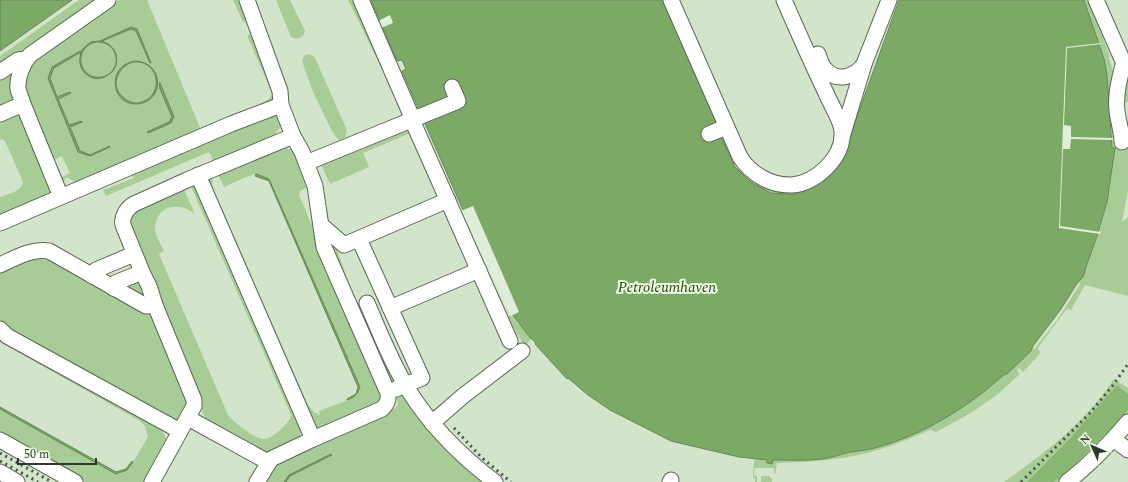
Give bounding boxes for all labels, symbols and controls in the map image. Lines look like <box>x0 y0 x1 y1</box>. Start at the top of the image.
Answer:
water label: Petroleumhaven <box>618 276 716 299</box>
north arrow <box>1072 426 1112 466</box>
text: N <box>1076 430 1094 448</box>
scale bar <box>18 440 96 466</box>
text: 50 m <box>24 445 49 464</box>

